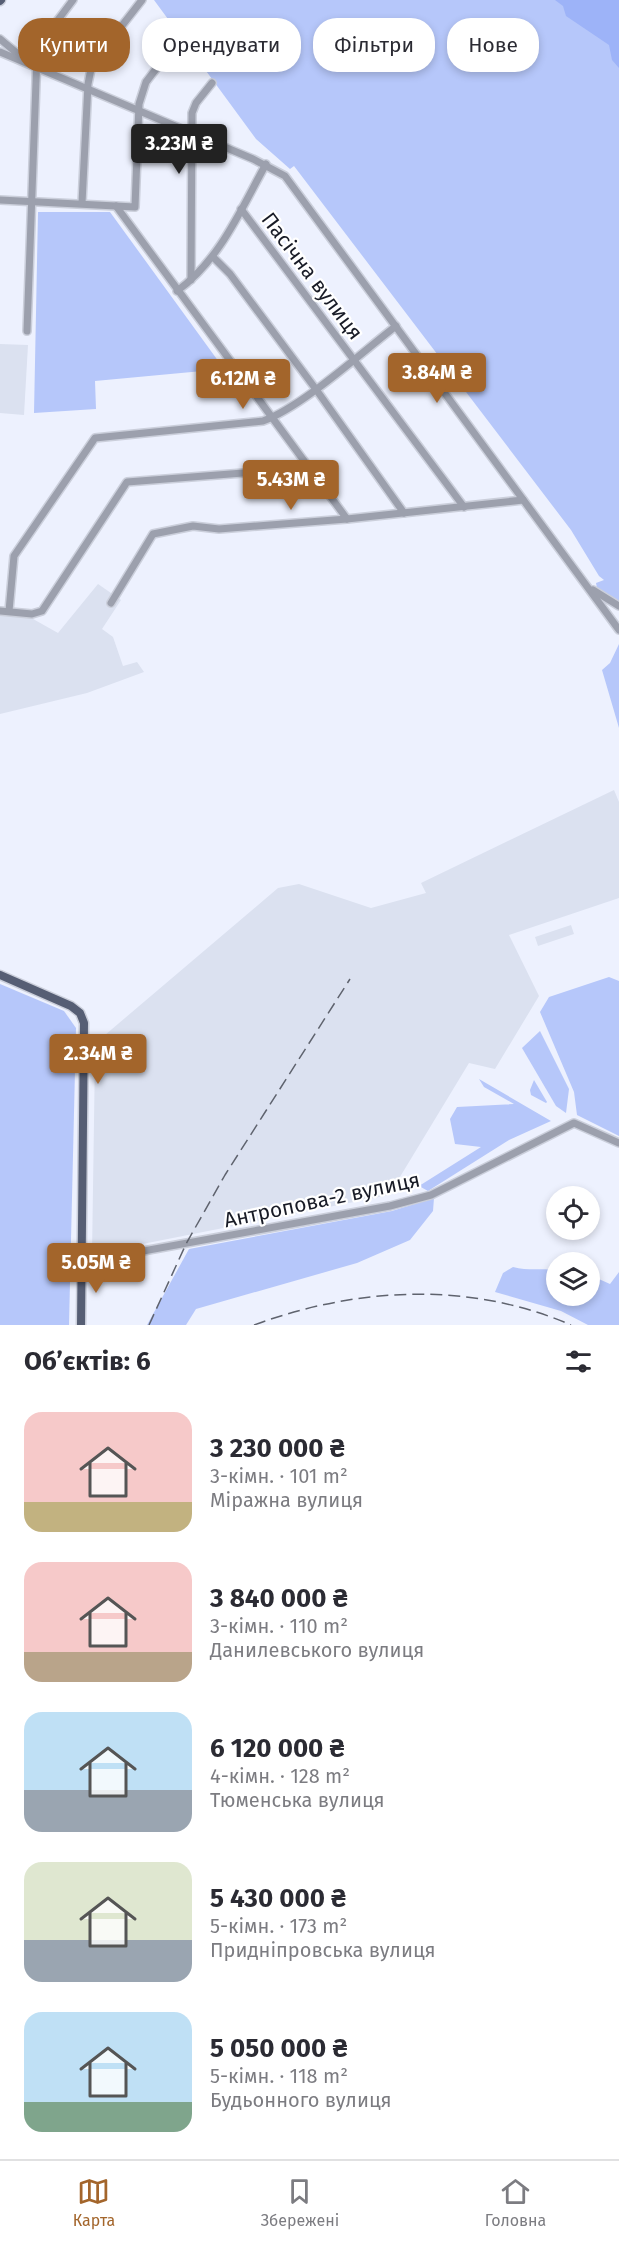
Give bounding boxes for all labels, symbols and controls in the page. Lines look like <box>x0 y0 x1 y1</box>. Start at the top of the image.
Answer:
chip: Купити <box>18 18 130 72</box>
chip: Орендувати <box>142 18 301 72</box>
chip: Фільтри <box>313 18 435 72</box>
chip: Нове <box>447 18 539 72</box>
pin: 3.23M ₴ <box>124 124 234 175</box>
text: 3.23M ₴ <box>145 131 213 155</box>
street label: Пасічна вулиця <box>256 207 368 345</box>
pin: 3.84M ₴ <box>382 353 492 404</box>
pin: 6.12M ₴ <box>188 359 298 410</box>
text: 3.84M ₴ <box>402 360 472 384</box>
text: 6.12M ₴ <box>210 366 276 390</box>
pin: 5.43M ₴ <box>236 460 346 511</box>
text: 5.43M ₴ <box>257 467 325 491</box>
pin: 2.34M ₴ <box>43 1034 153 1085</box>
text: 2.34M ₴ <box>63 1041 133 1065</box>
street label: Антропова-2 вулиця <box>222 1167 422 1233</box>
map controls <box>546 1186 600 1306</box>
button: locate <box>546 1186 600 1240</box>
pin: 5.05M ₴ <box>41 1243 151 1294</box>
text: 5.05M ₴ <box>61 1250 131 1274</box>
button: layers <box>546 1252 600 1306</box>
icon: filters <box>562 1345 595 1378</box>
text: Об’єктів: 6 <box>24 1346 151 1377</box>
text: 3 230 000 ₴ <box>210 1433 345 1464</box>
icon: home <box>72 1436 144 1508</box>
text: 3-кімн. · 101 m² <box>210 1464 348 1488</box>
text: Міражна вулиця <box>210 1488 363 1512</box>
text: 3 840 000 ₴ <box>210 1583 348 1614</box>
icon: home <box>72 1586 144 1658</box>
text: 3-кімн. · 110 m² <box>210 1614 348 1638</box>
text: Данилевського вулиця <box>210 1638 424 1662</box>
text: 6 120 000 ₴ <box>210 1733 344 1764</box>
icon: home <box>72 1736 144 1808</box>
text: 4-кімн. · 128 m² <box>210 1764 350 1788</box>
text: Тюменська вулиця <box>210 1788 385 1812</box>
text: 5 430 000 ₴ <box>210 1883 346 1914</box>
icon: home <box>72 1886 144 1958</box>
text: 5-кімн. · 173 m² <box>210 1914 347 1938</box>
text: Придніпровська вулиця <box>210 1938 436 1962</box>
text: 5 050 000 ₴ <box>210 2033 347 2064</box>
icon: home <box>72 2036 144 2108</box>
text: 5-кімн. · 118 m² <box>210 2064 348 2088</box>
text: Будьонного вулиця <box>210 2088 392 2112</box>
tab: Карта <box>73 2175 115 2230</box>
tab: Збережені <box>261 2175 339 2230</box>
tab: Головна <box>485 2175 546 2230</box>

